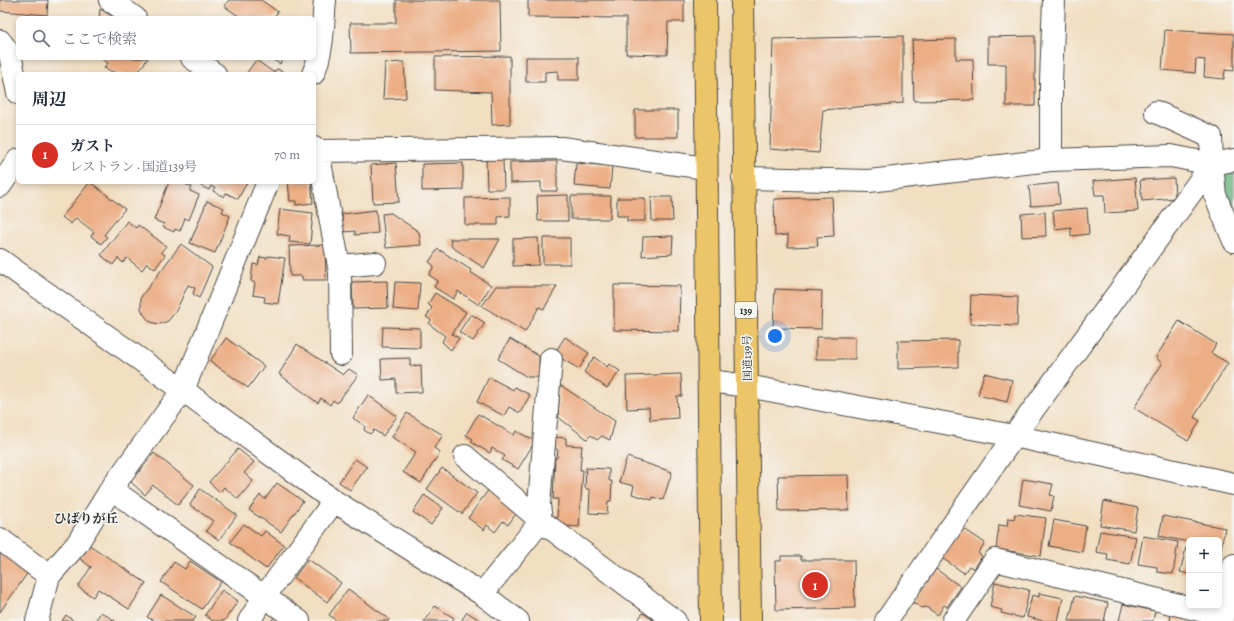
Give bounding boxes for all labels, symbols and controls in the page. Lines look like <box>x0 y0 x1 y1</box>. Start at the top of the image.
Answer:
search box <box>16 16 316 60</box>
icon: search <box>30 27 52 49</box>
text: ここで検索 <box>62 29 137 49</box>
text: 周辺 <box>32 88 66 111</box>
text: ガスト <box>70 136 115 156</box>
text: 1 <box>43 146 47 163</box>
text: 70 m <box>274 146 300 163</box>
text: レストラン · 国道139号 <box>70 158 197 175</box>
road number: 139 <box>735 302 757 318</box>
your location <box>765 326 785 346</box>
street label: 国道139号 <box>740 335 755 381</box>
district label: ひばりが丘 <box>53 510 119 527</box>
map controls <box>1186 537 1222 609</box>
button: + <box>1186 537 1222 573</box>
pin: 1 <box>802 570 828 600</box>
button: − <box>1186 573 1222 609</box>

